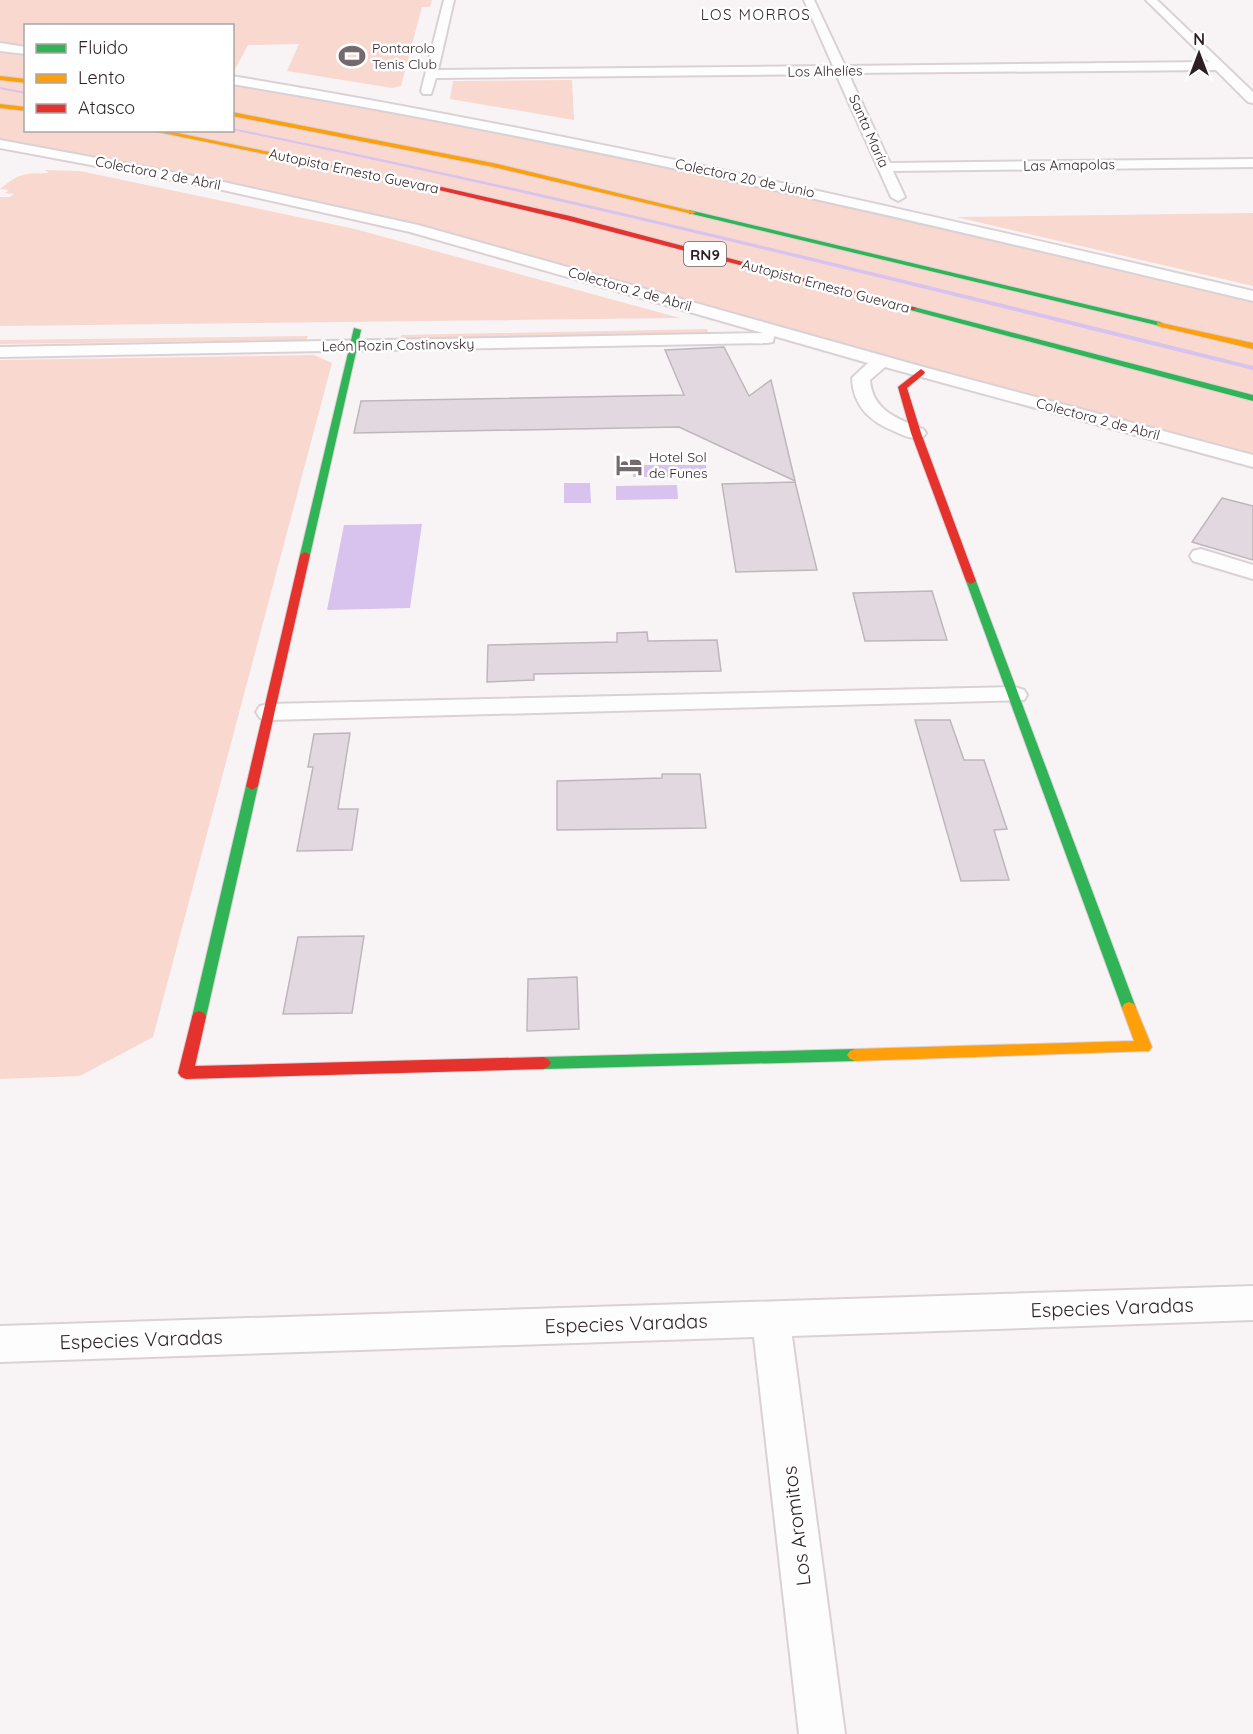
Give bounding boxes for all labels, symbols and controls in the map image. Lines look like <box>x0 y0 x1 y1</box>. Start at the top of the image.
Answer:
district label: LOS MORROS <box>701 5 811 24</box>
legend <box>24 24 234 132</box>
north arrow <box>1169 24 1229 84</box>
text: N <box>1193 29 1205 49</box>
text: Fluido <box>78 36 128 59</box>
place label: Pontarolo Tenis Club <box>372 39 437 73</box>
sports icon: Pontarolo Tenis Club <box>337 41 367 71</box>
street label: Los Alhelíes <box>787 61 863 81</box>
text: Lento <box>78 66 125 89</box>
street label: Santa María <box>845 92 893 170</box>
text: Atasco <box>78 96 135 119</box>
street label: Autopista Ernesto Guevara <box>267 144 441 198</box>
street label: Colectora 2 de Abril <box>94 152 222 194</box>
street label: Colectora 20 de Junio <box>674 154 816 202</box>
street label: Las Amapolas <box>1023 155 1115 175</box>
road number: RN9 <box>684 242 726 266</box>
street label: Autopista Ernesto Guevara <box>740 255 912 317</box>
street label: Colectora 2 de Abril <box>566 263 694 315</box>
street label: León Rozin Costinovsky <box>322 335 474 355</box>
street label: Colectora 2 de Abril <box>1034 394 1162 444</box>
place label: Hotel Sol de Funes <box>649 448 707 482</box>
hotel icon: Hotel Sol de Funes <box>614 450 644 480</box>
street label: Especies Varadas <box>1030 1292 1194 1322</box>
street label: Especies Varadas <box>544 1308 708 1338</box>
street label: Especies Varadas <box>59 1324 223 1354</box>
street label: Los Aromitos <box>776 1465 816 1587</box>

